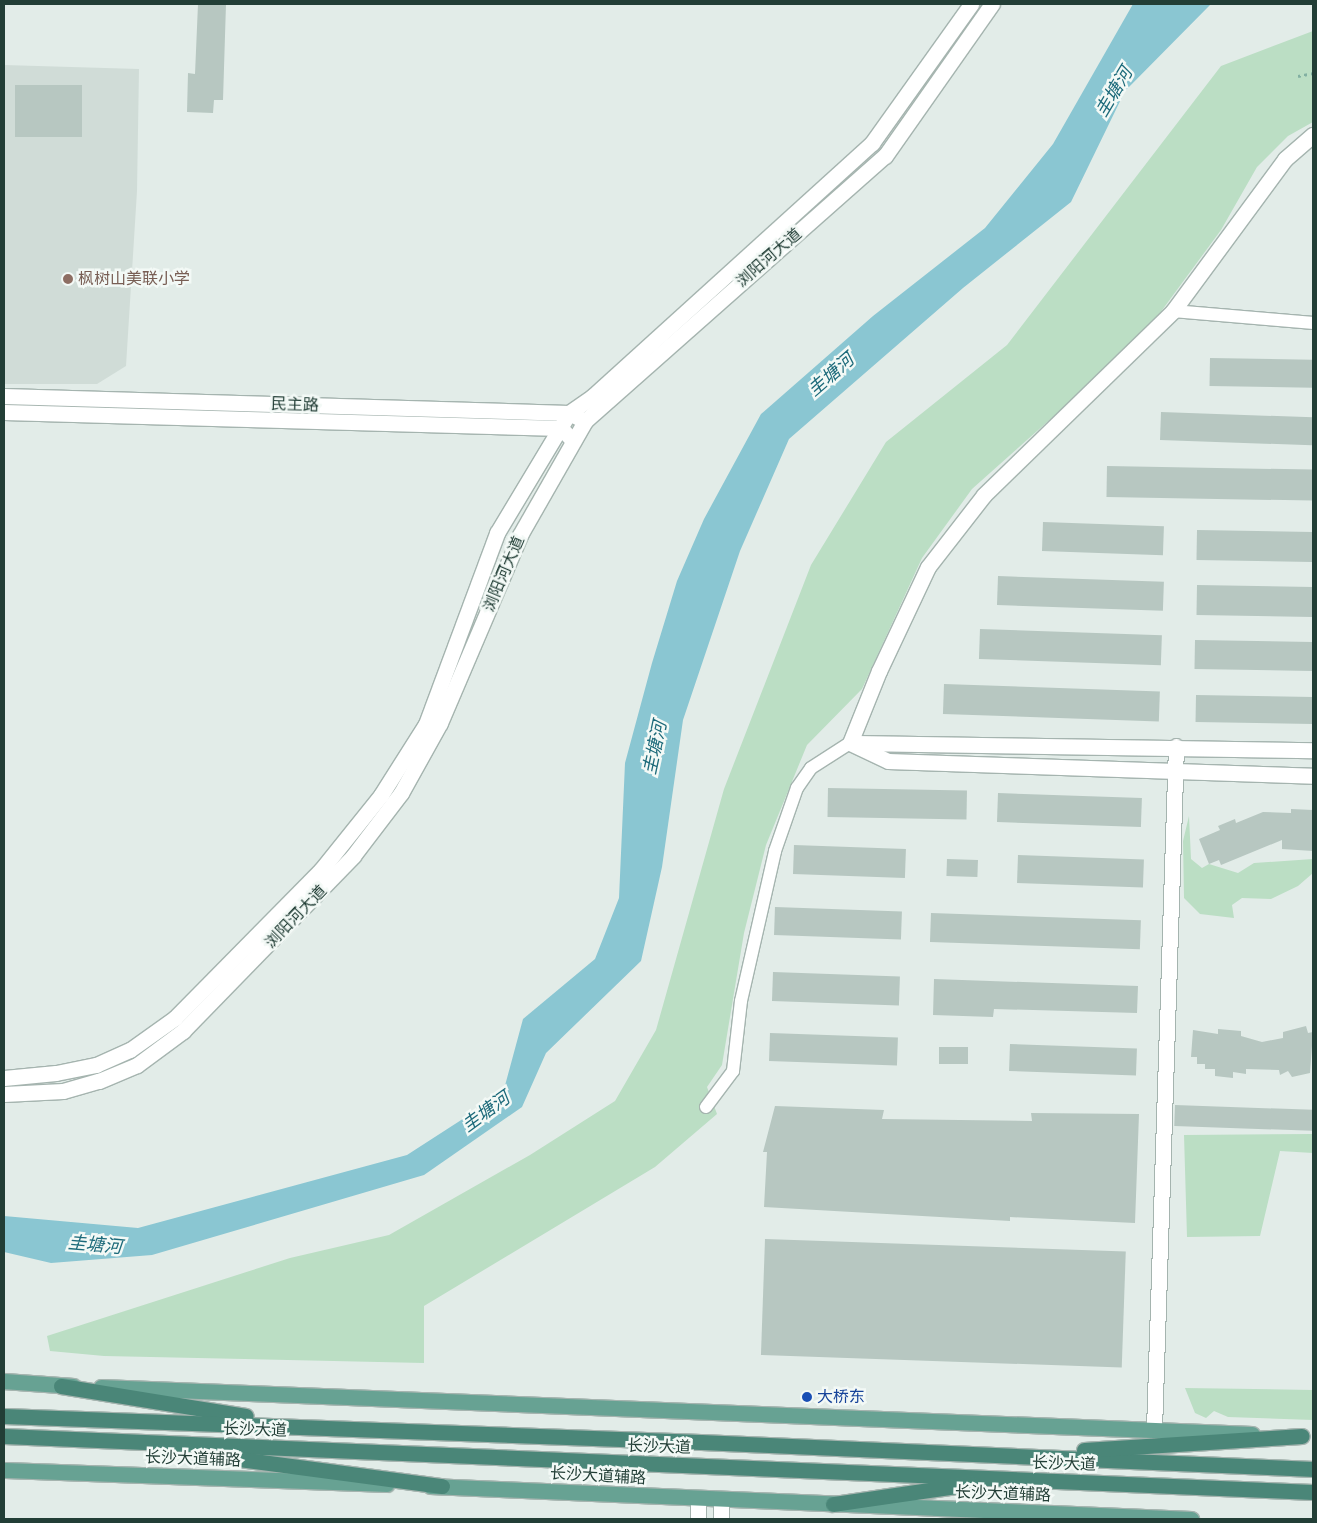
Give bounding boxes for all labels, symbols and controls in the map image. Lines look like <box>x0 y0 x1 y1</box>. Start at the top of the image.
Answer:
water label: 圭塘河 <box>1091 63 1137 121</box>
street label: 浏阳河大道 <box>733 225 805 291</box>
place label: 枫树山美联小学 <box>78 269 190 289</box>
marker: 枫树山美联小学 <box>62 273 74 285</box>
water label: 圭塘河 <box>804 349 858 401</box>
street label: 民主路 <box>271 395 319 415</box>
street label: 浏阳河大道 <box>480 533 528 615</box>
water label: 圭塘河 <box>639 719 671 777</box>
street label: 浏阳河大道 <box>261 882 331 952</box>
water label: 圭塘河 <box>458 1087 514 1137</box>
water label: 圭塘河 <box>67 1232 123 1258</box>
place label: 大桥东 <box>817 1387 865 1407</box>
marker: 大桥东 <box>801 1391 813 1403</box>
street label: 长沙大道 <box>223 1419 287 1441</box>
street label: 长沙大道 <box>627 1436 691 1458</box>
street label: 长沙大道辅路 <box>145 1448 241 1470</box>
street label: 长沙大道 <box>1032 1453 1096 1475</box>
street label: 长沙大道辅路 <box>550 1464 646 1488</box>
street label: 长沙大道辅路 <box>955 1483 1051 1505</box>

